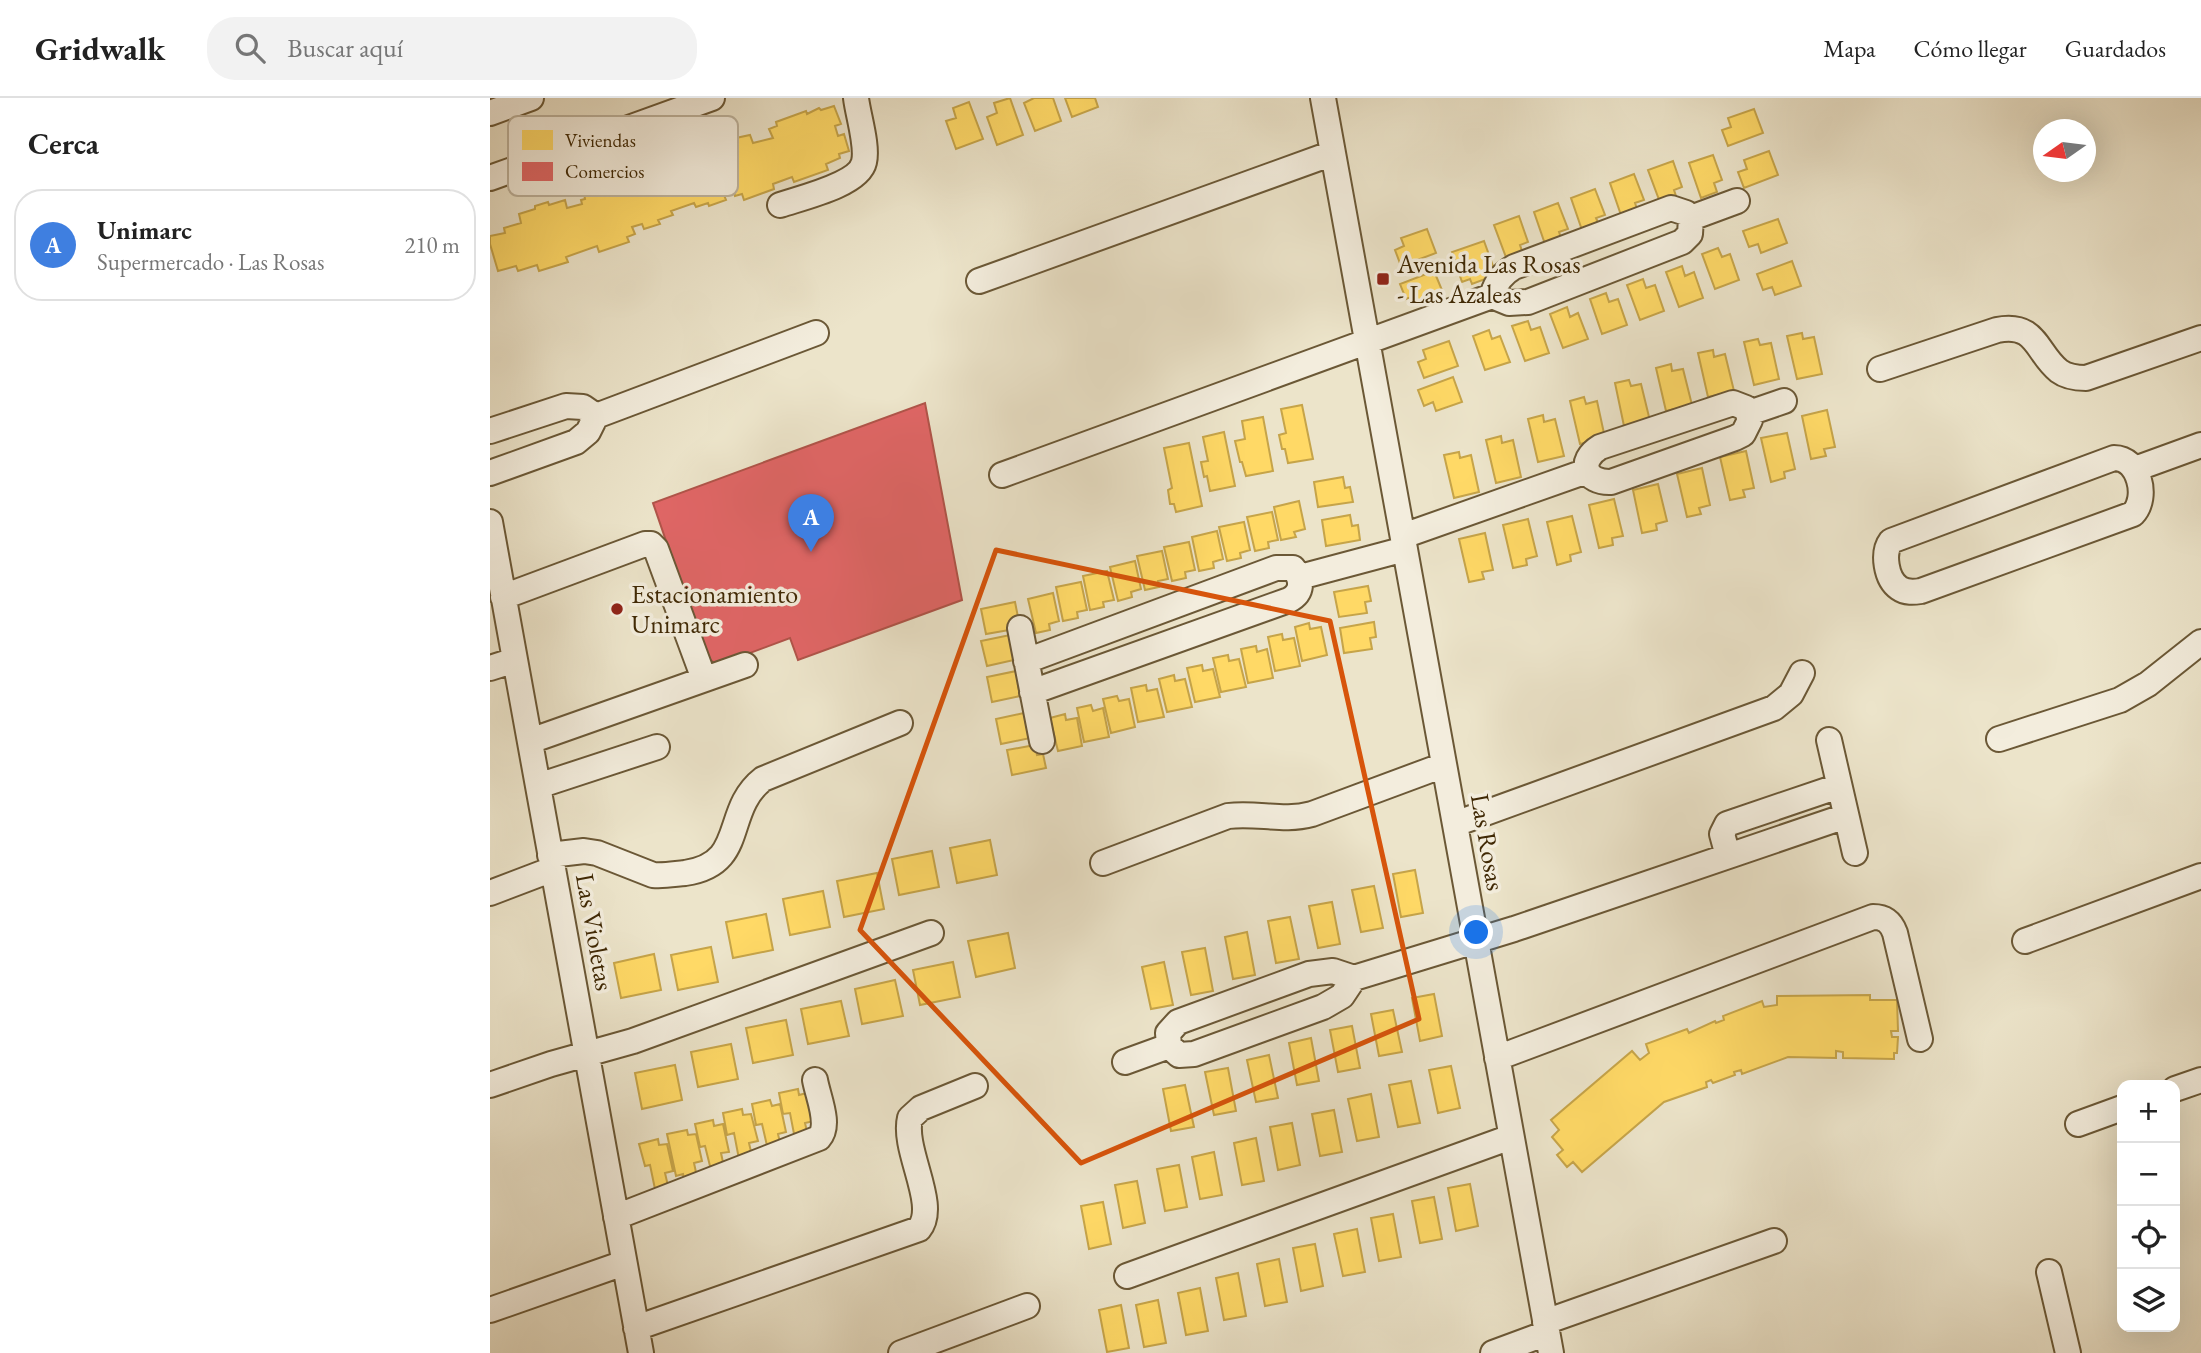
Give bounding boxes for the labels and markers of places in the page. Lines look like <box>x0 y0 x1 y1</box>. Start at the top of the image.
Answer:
place label: Avenida Las Rosas - Las Azaleas <box>1396 247 1581 311</box>
marker: Avenida Las Rosas - Las Azaleas <box>1375 271 1391 287</box>
pin: A <box>788 494 834 552</box>
place label: Estacionamiento Unimarc <box>631 577 798 641</box>
marker: Estacionamiento Unimarc <box>609 601 625 617</box>

